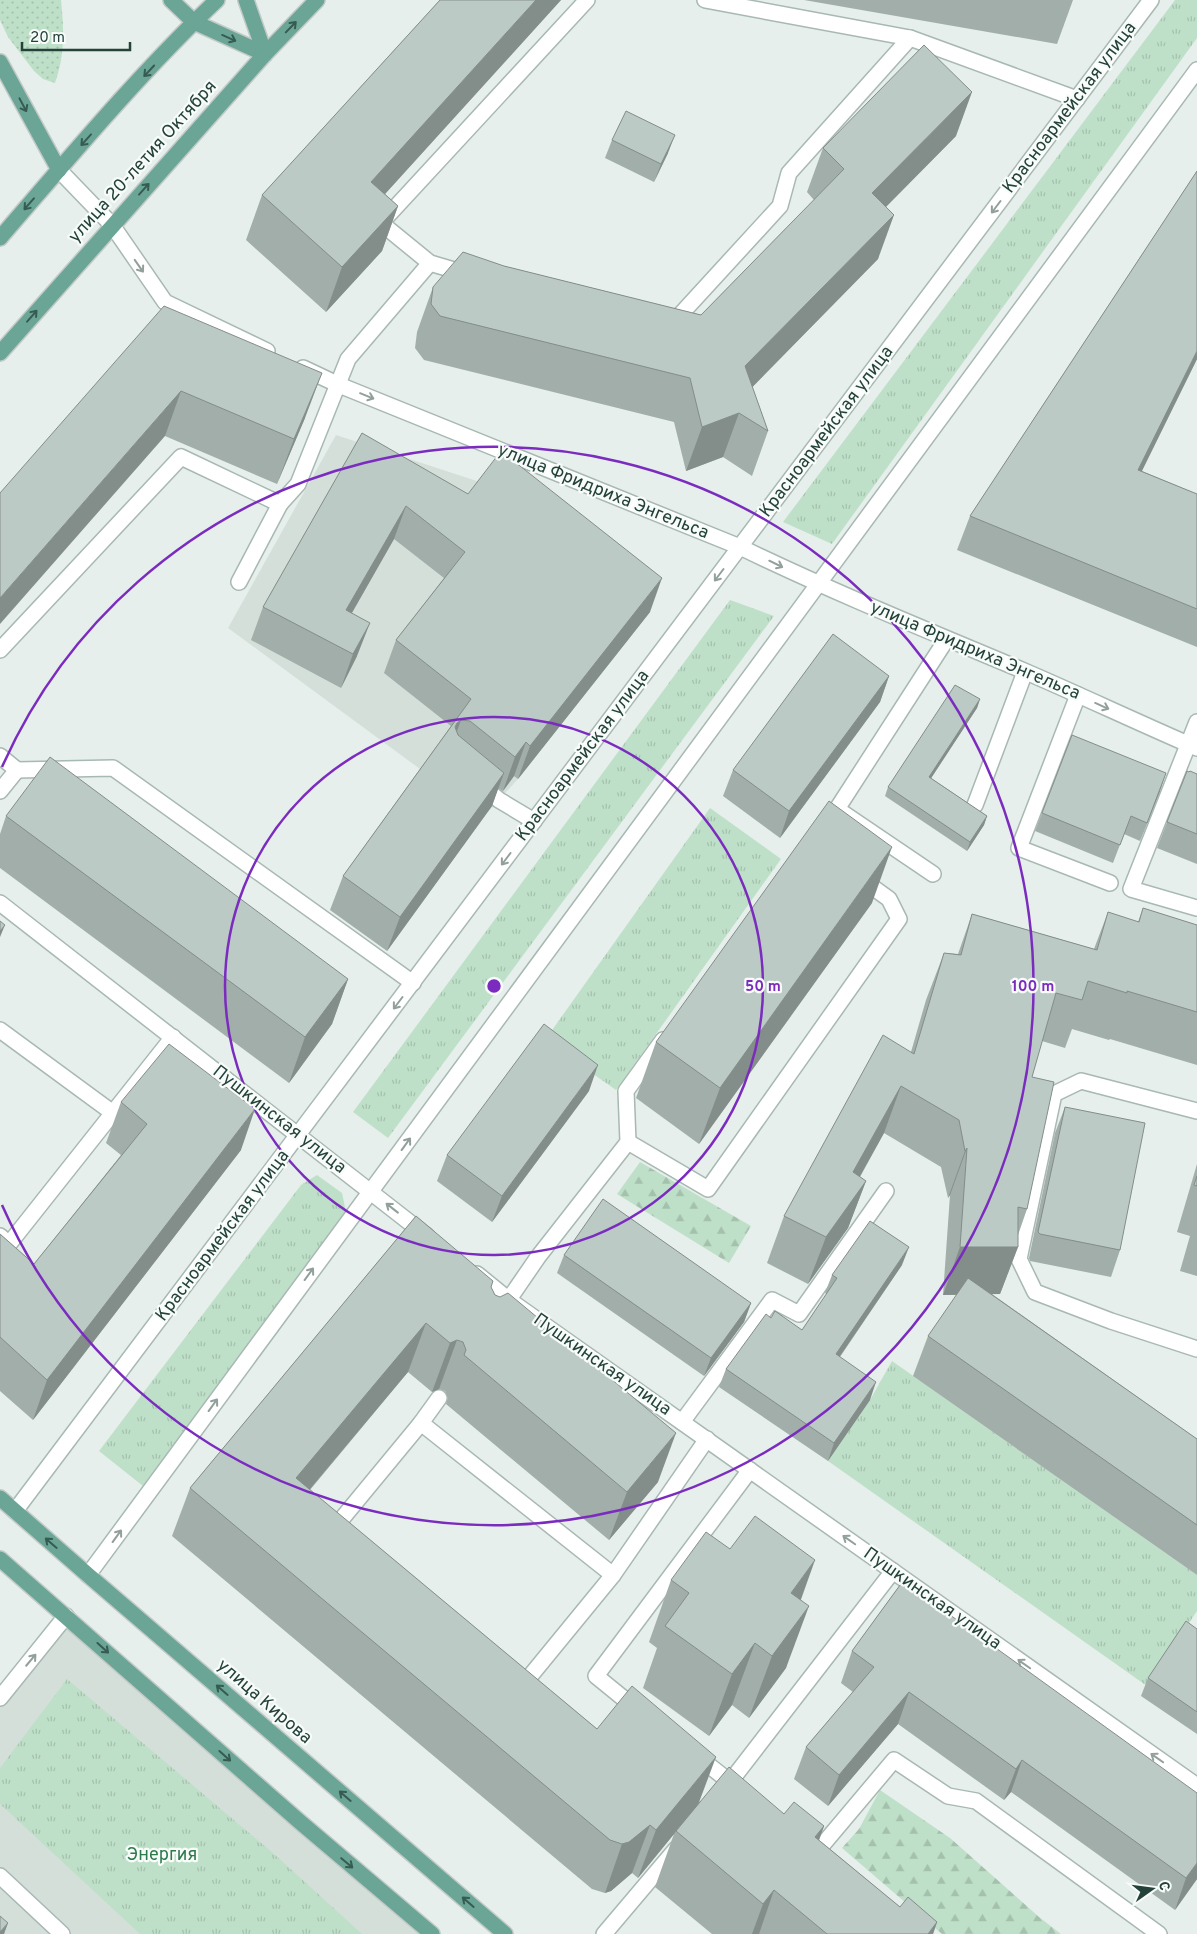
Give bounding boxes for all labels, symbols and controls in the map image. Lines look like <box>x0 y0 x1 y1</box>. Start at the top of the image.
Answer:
street label: Красноармейская улица <box>998 18 1142 198</box>
scale bar <box>22 20 130 52</box>
one-way arrow <box>285 21 297 33</box>
text: 20 m <box>30 29 65 48</box>
one-way arrow <box>221 33 236 43</box>
one-way arrow <box>143 64 155 77</box>
street label: улица 20-летия Октября <box>64 76 222 248</box>
one-way arrow <box>18 98 28 113</box>
one-way arrow <box>80 133 92 146</box>
one-way arrow <box>138 183 150 196</box>
one-way arrow <box>24 197 35 210</box>
one-way arrow <box>990 200 1001 213</box>
one-way arrow <box>134 258 144 272</box>
one-way arrow <box>27 310 38 323</box>
street label: Красноармейская улица <box>755 342 899 522</box>
one-way arrow <box>359 392 374 402</box>
street label: улица Фридриха Энгельса <box>494 439 712 545</box>
one-way arrow <box>768 560 783 569</box>
one-way arrow <box>714 568 724 582</box>
street label: улица Фридриха Энгельса <box>867 596 1083 706</box>
street label: Красноармейская улица <box>511 666 655 846</box>
one-way arrow <box>1094 701 1109 711</box>
one-way arrow <box>501 852 512 865</box>
centre of rings <box>485 977 503 995</box>
text: 50 m <box>745 978 781 997</box>
text: 100 m <box>1012 978 1054 997</box>
one-way arrow <box>393 996 404 1009</box>
street label: Пушкинская улица <box>208 1061 350 1179</box>
one-way arrow <box>401 1137 411 1151</box>
street label: Красноармейская улица <box>151 1146 295 1326</box>
one-way arrow <box>385 1203 399 1213</box>
one-way arrow <box>304 1268 315 1281</box>
street label: Пушкинская улица <box>528 1309 676 1421</box>
one-way arrow <box>208 1398 218 1412</box>
one-way arrow <box>112 1529 122 1543</box>
one-way arrow <box>842 1535 856 1545</box>
one-way arrow <box>45 1537 58 1549</box>
street label: Пушкинская улица <box>858 1543 1006 1655</box>
one-way arrow <box>96 1643 109 1654</box>
one-way arrow <box>25 1654 36 1667</box>
street label: улица Кирова <box>212 1654 316 1750</box>
one-way arrow <box>1018 1659 1032 1669</box>
one-way arrow <box>215 1685 228 1696</box>
one-way arrow <box>218 1750 231 1762</box>
one-way arrow <box>1150 1753 1164 1763</box>
one-way arrow <box>339 1791 352 1802</box>
park label: Энергия <box>127 1844 197 1867</box>
one-way arrow <box>341 1857 354 1868</box>
north arrow <box>1127 1864 1177 1914</box>
text: С <box>1154 1880 1173 1893</box>
one-way arrow <box>462 1897 475 1908</box>

